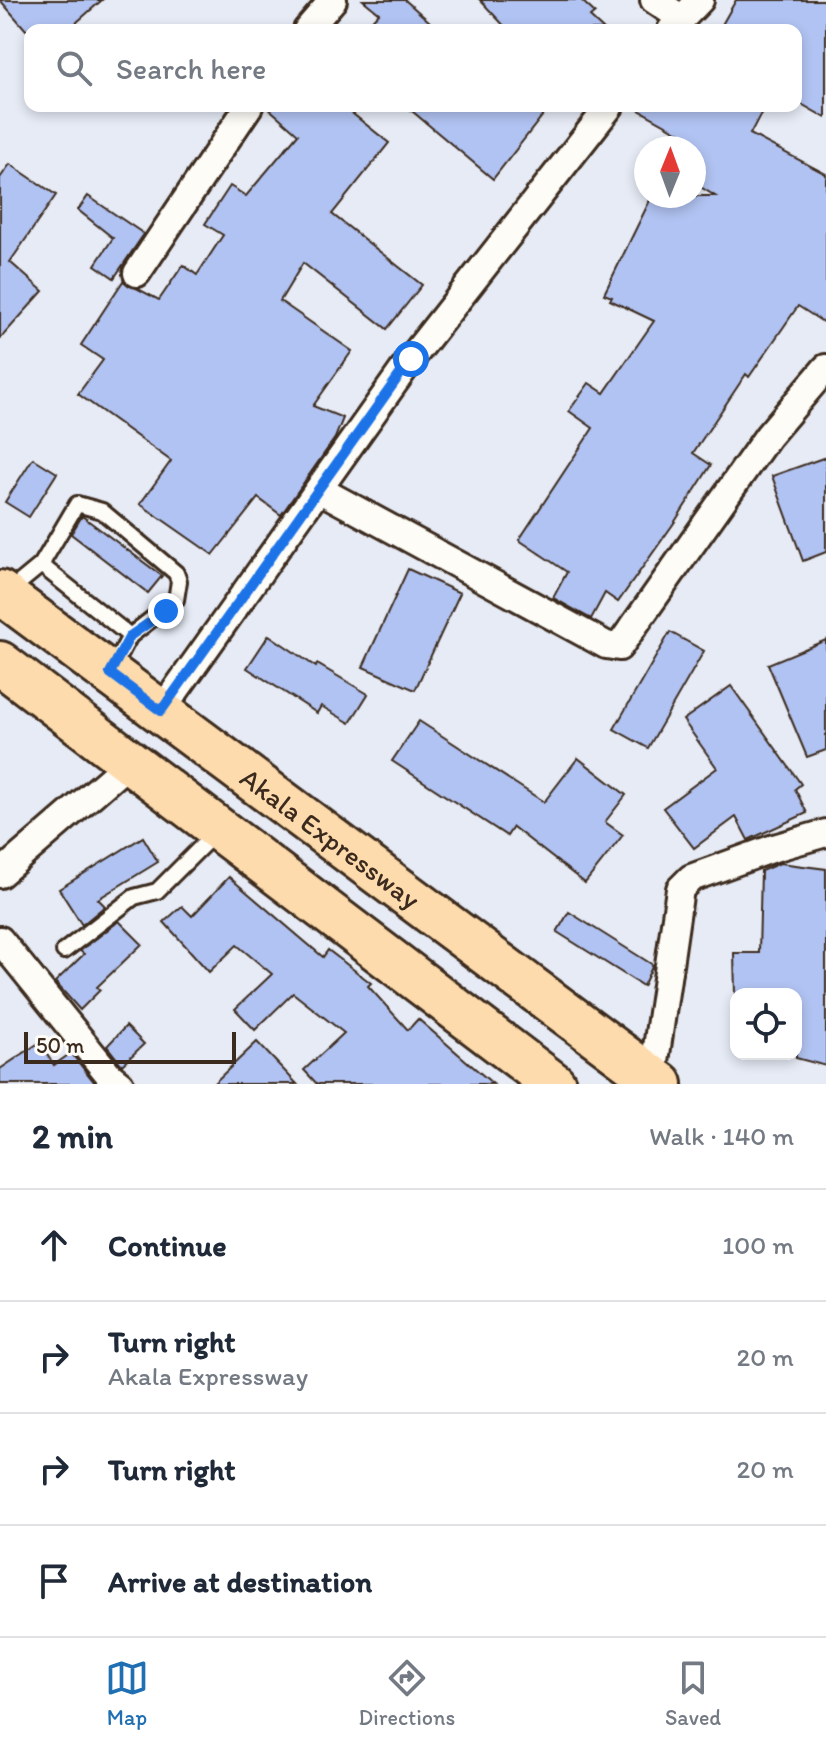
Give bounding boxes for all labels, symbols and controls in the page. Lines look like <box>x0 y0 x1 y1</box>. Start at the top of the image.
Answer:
search box <box>24 24 802 112</box>
icon: search <box>52 46 96 90</box>
text: Search here <box>116 50 266 87</box>
north arrow <box>634 136 706 208</box>
route start <box>393 341 429 377</box>
route end <box>148 593 184 629</box>
street label: Akala Expressway <box>234 760 427 916</box>
map controls <box>730 988 802 1060</box>
button: locate <box>730 988 802 1060</box>
scale bar <box>24 1028 236 1064</box>
text: 50 m <box>36 1032 85 1059</box>
text: 2 min <box>32 1116 113 1157</box>
text: Walk · 140 m <box>649 1120 794 1152</box>
icon: ahead <box>32 1223 76 1267</box>
text: Continue <box>108 1227 227 1264</box>
text: 100 m <box>722 1229 794 1261</box>
text: Turn right <box>108 1323 236 1360</box>
icon: right <box>32 1335 76 1379</box>
text: 20 m <box>737 1341 794 1373</box>
text: Akala Expressway <box>108 1360 308 1392</box>
icon: right <box>32 1447 76 1491</box>
text: Turn right <box>108 1451 236 1488</box>
text: 20 m <box>737 1453 794 1485</box>
icon: arrive <box>32 1559 76 1603</box>
text: Arrive at destination <box>108 1563 372 1600</box>
tab: Map <box>105 1656 149 1731</box>
tab: Directions <box>359 1656 455 1731</box>
tab: Saved <box>665 1656 721 1731</box>

